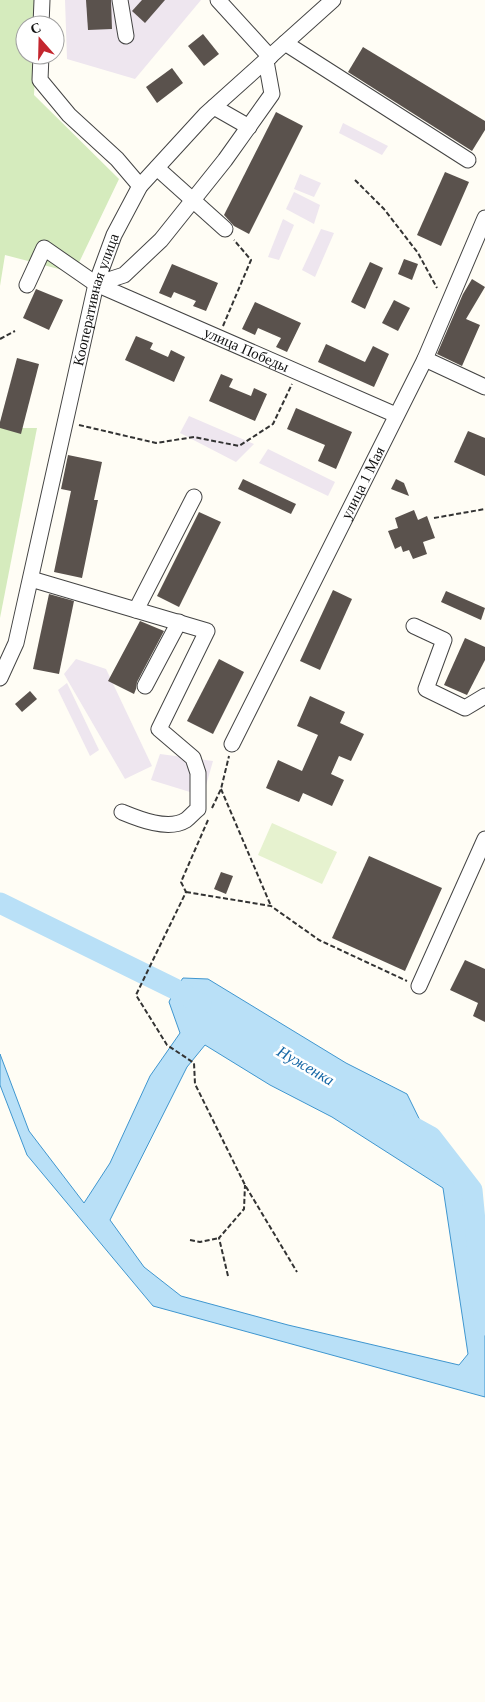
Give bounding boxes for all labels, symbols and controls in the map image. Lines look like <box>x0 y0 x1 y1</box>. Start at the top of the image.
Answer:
north arrow <box>15 15 65 65</box>
text: С <box>28 19 43 37</box>
street label: Кооперативная улица <box>70 231 122 367</box>
street label: улица Победы <box>202 324 291 375</box>
street label: улица 1 Мая <box>338 444 388 522</box>
water label: Нуженка <box>273 1042 337 1089</box>

